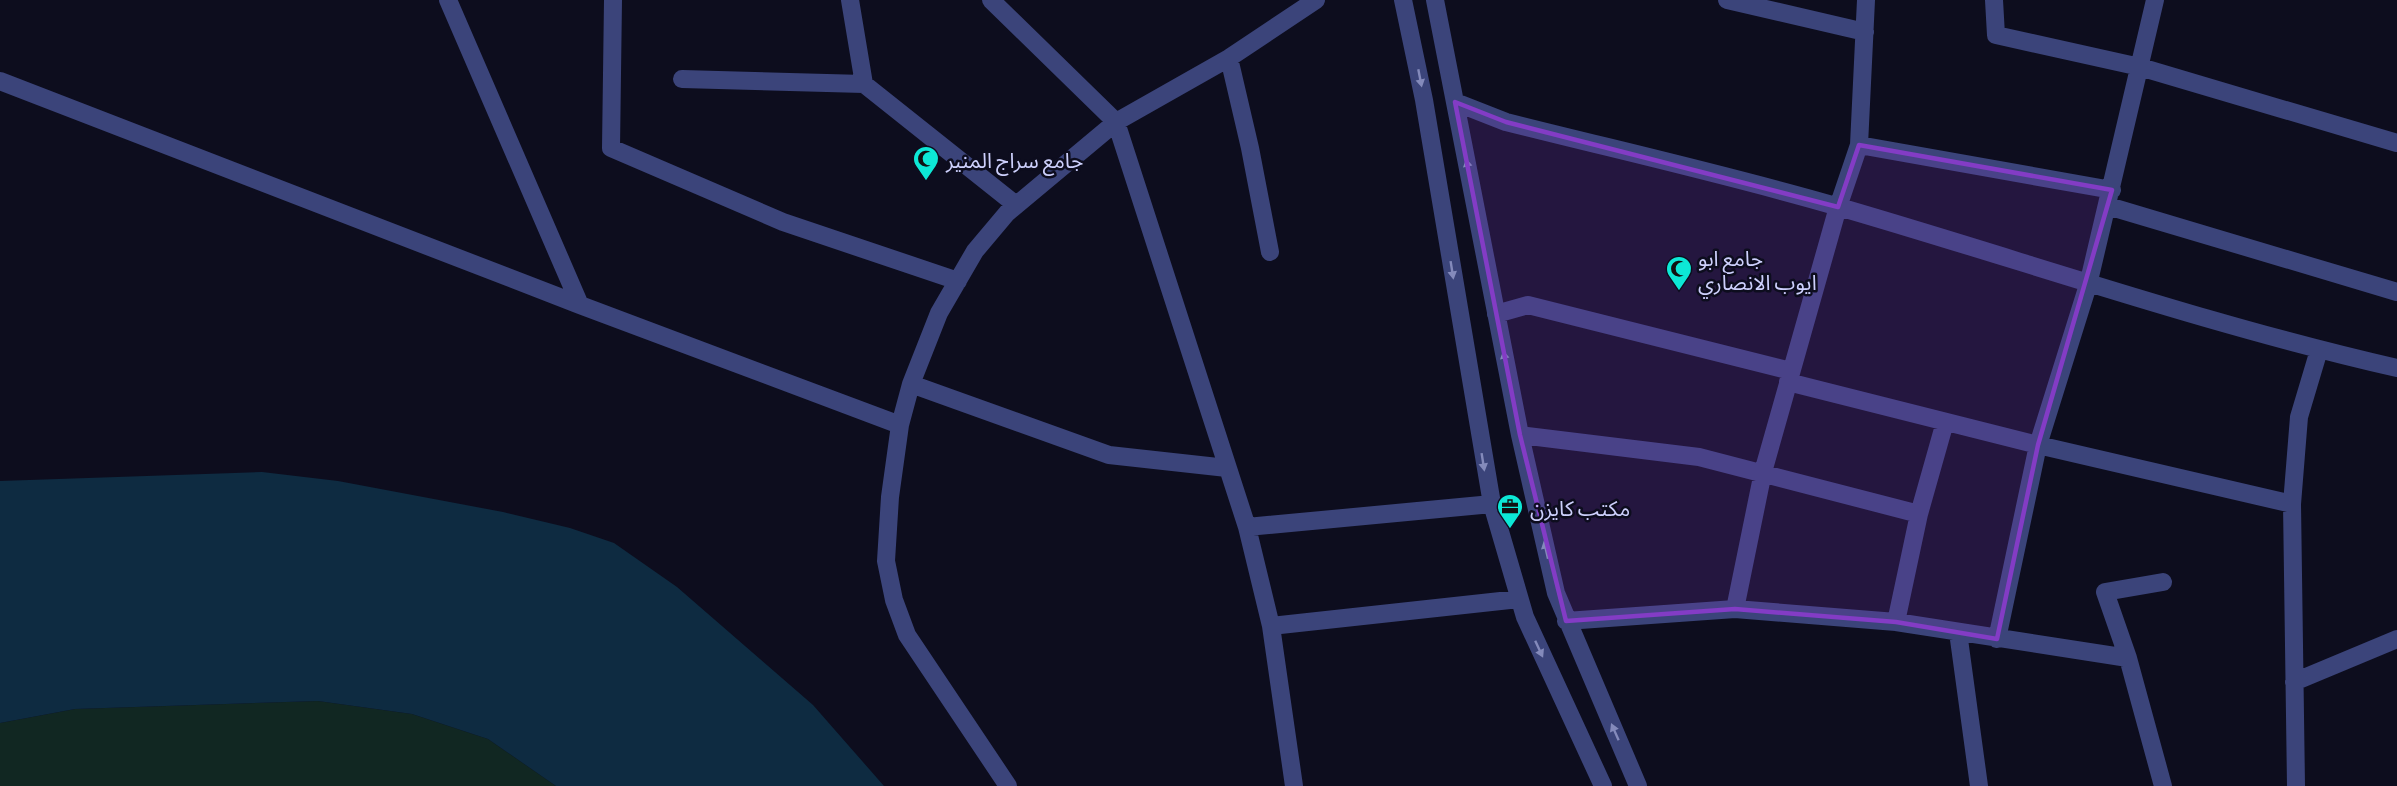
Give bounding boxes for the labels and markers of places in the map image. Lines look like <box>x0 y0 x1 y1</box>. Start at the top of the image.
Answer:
mosque icon: جامع سراج المنير <box>911 144 941 182</box>
place label: جامع سراج المنير <box>945 147 1083 176</box>
place label: جامع ابو ايوب الانصاري <box>1698 245 1817 298</box>
mosque icon: جامع ابو ايوب الانصاري <box>1664 254 1694 292</box>
office icon: مكتب كايزن <box>1495 492 1525 530</box>
place label: مكتب كايزن <box>1530 495 1630 521</box>

